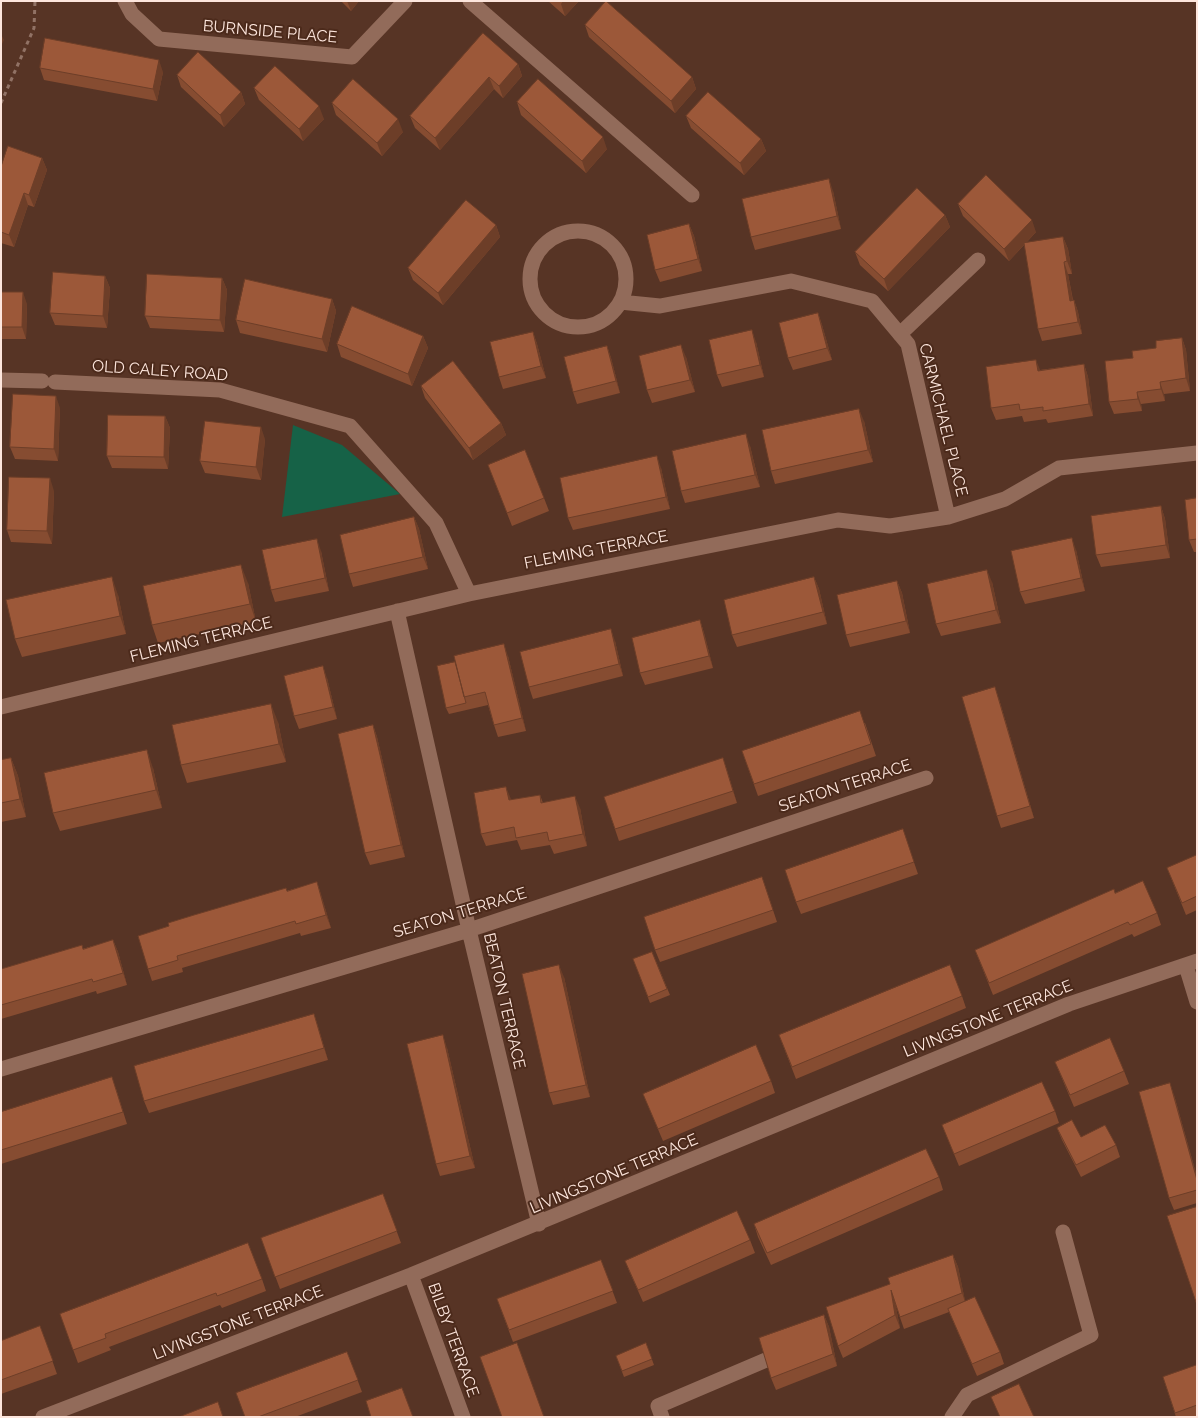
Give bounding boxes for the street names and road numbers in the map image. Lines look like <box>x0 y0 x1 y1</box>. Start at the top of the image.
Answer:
street label: BURNSIDE PLACE <box>202 17 338 47</box>
street label: CARMICHAEL PLACE <box>915 341 971 499</box>
street label: OLD CALEY ROAD <box>91 357 229 385</box>
street label: FLEMING TERRACE <box>523 527 669 573</box>
street label: FLEMING TERRACE <box>128 613 274 667</box>
street label: SEATON TERRACE <box>776 755 914 817</box>
street label: SEATON TERRACE <box>391 884 529 942</box>
street label: BEATON TERRACE <box>479 931 529 1071</box>
street label: LIVINGSTONE TERRACE <box>901 976 1075 1062</box>
street label: LIVINGSTONE TERRACE <box>527 1130 701 1218</box>
street label: BILBY TERRACE <box>423 1280 483 1400</box>
street label: LIVINGSTONE TERRACE <box>150 1282 326 1364</box>

